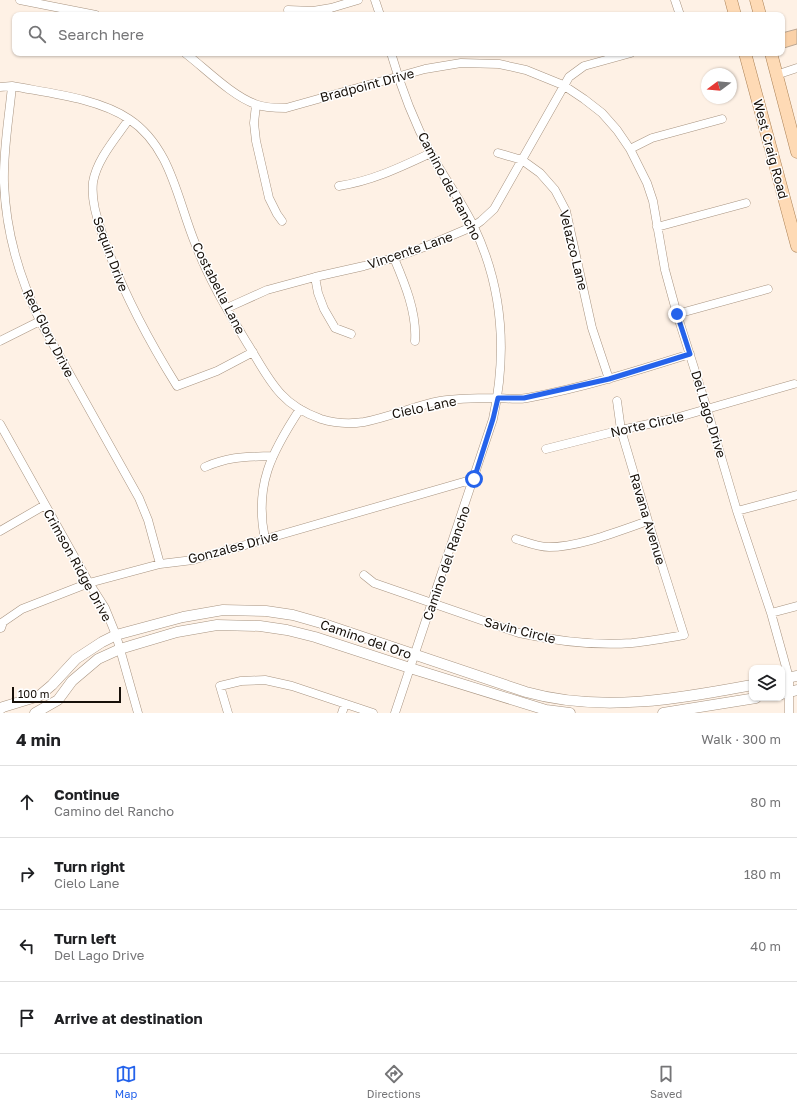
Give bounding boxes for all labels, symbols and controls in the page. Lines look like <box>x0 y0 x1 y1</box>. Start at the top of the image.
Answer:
search box <box>12 12 785 56</box>
icon: search <box>26 23 48 45</box>
text: Search here <box>58 25 144 43</box>
street label: Bradpoint Drive <box>318 65 416 105</box>
north arrow <box>701 68 737 104</box>
street label: West Craig Road <box>750 97 792 201</box>
street label: Camino del Rancho <box>415 129 485 243</box>
street label: Velazco Lane <box>556 208 592 292</box>
street label: Sequin Drive <box>90 214 132 294</box>
street label: Vincente Lane <box>365 228 455 272</box>
street label: Costabella Lane <box>189 239 249 337</box>
street label: Red Glory Drive <box>20 286 78 380</box>
route end <box>668 305 686 323</box>
street label: Del Lago Drive <box>688 369 730 459</box>
street label: Cielo Lane <box>390 392 458 422</box>
street label: Norte Circle <box>609 408 685 440</box>
route start <box>465 470 483 488</box>
street label: Ravana Avenue <box>627 471 669 567</box>
street label: Camino del Rancho <box>419 503 473 622</box>
street label: Crimson Ridge Drive <box>40 506 116 624</box>
street label: Gonzales Drive <box>186 527 280 567</box>
street label: Savin Circle <box>482 613 558 647</box>
street label: Camino del Oro <box>318 616 414 662</box>
map controls <box>749 665 785 701</box>
button: layers <box>749 665 785 701</box>
scale bar <box>12 685 121 704</box>
text: 100 m <box>18 687 49 700</box>
text: 4 min <box>16 729 61 750</box>
text: Walk · 300 m <box>701 731 781 747</box>
text: Continue <box>54 785 120 803</box>
icon: ahead <box>16 791 38 813</box>
text: 80 m <box>750 794 781 810</box>
text: Camino del Rancho <box>54 803 174 819</box>
text: Turn right <box>54 857 125 875</box>
icon: right <box>16 863 38 885</box>
text: 180 m <box>744 866 781 882</box>
text: Cielo Lane <box>54 875 119 891</box>
text: Turn left <box>54 929 116 947</box>
icon: left <box>16 935 38 957</box>
text: 40 m <box>750 938 781 954</box>
text: Del Lago Drive <box>54 947 144 963</box>
icon: arrive <box>16 1007 38 1029</box>
text: Arrive at destination <box>54 1009 203 1027</box>
tab: Map <box>115 1063 137 1100</box>
tab: Directions <box>367 1063 421 1100</box>
tab: Saved <box>650 1063 682 1100</box>

